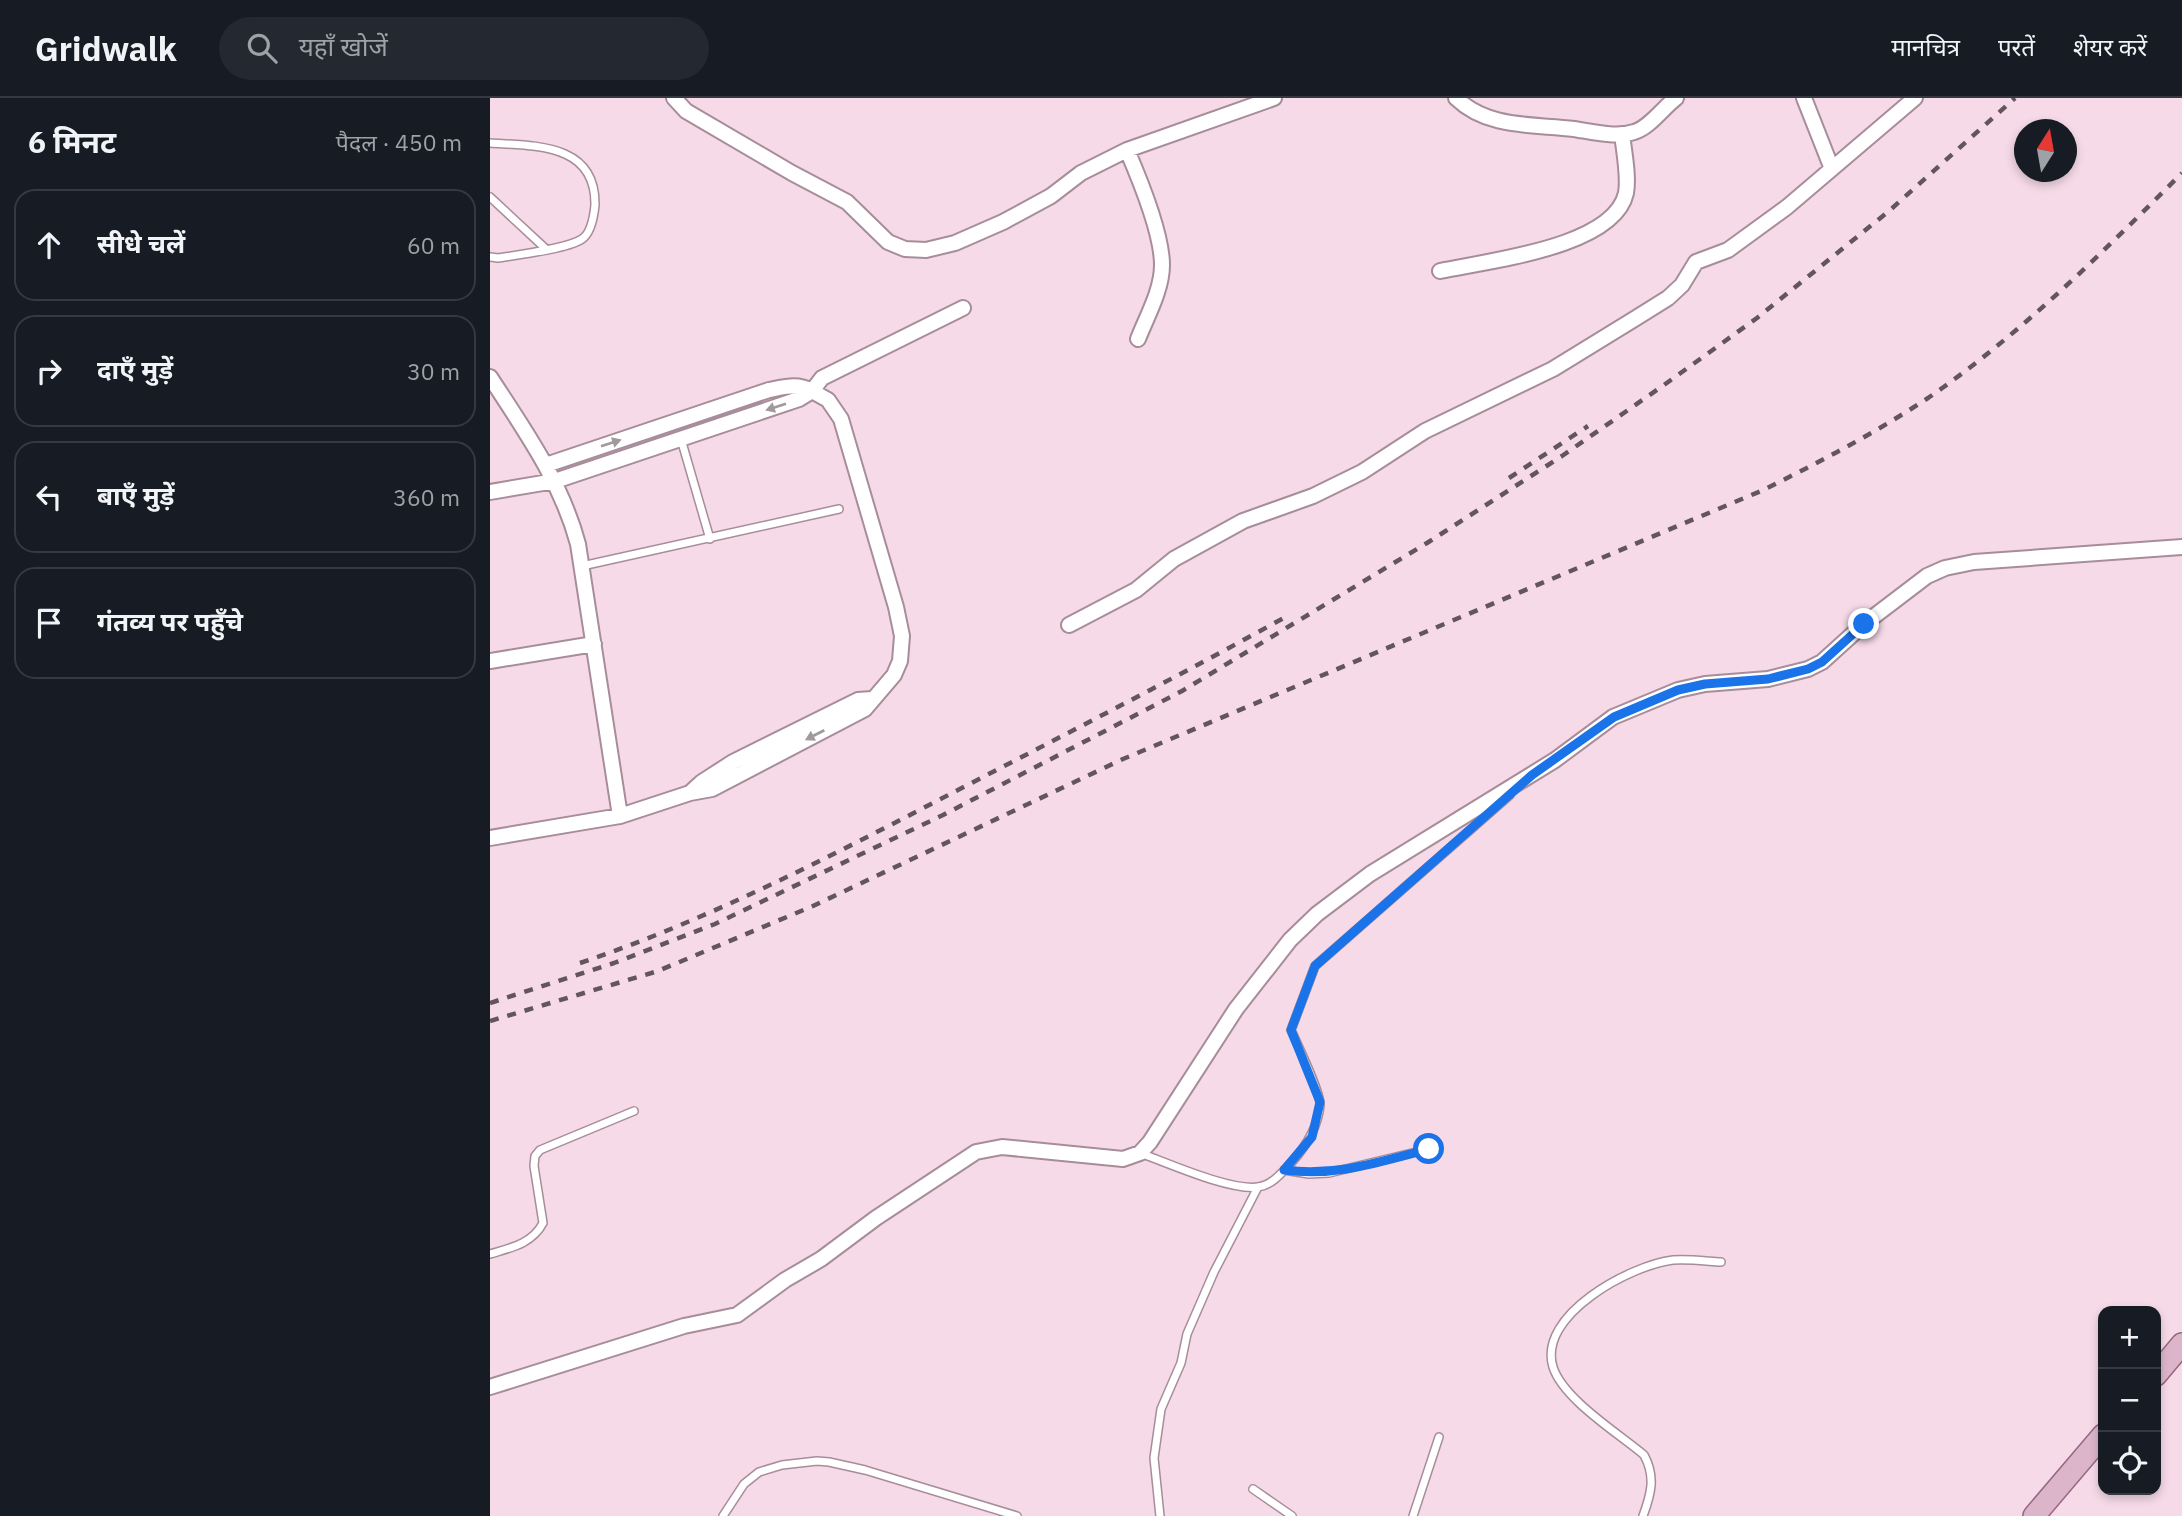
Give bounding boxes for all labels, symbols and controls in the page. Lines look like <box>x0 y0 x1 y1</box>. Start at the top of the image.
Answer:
search box <box>219 17 709 80</box>
text: Gridwalk <box>35 27 177 70</box>
icon: search <box>243 29 281 67</box>
text: यहाँ खोजें <box>299 29 388 63</box>
text: मानचित्र <box>1891 31 1960 63</box>
text: परतें <box>1998 31 2035 63</box>
text: शेयर करें <box>2073 31 2147 63</box>
north arrow <box>2014 119 2077 182</box>
text: 6 मिनट <box>28 122 116 161</box>
text: पैदल · 450 m <box>336 127 462 157</box>
icon: ahead <box>30 226 68 264</box>
text: सीधे चलें <box>97 226 185 260</box>
text: 60 m <box>407 230 460 260</box>
icon: right <box>30 352 68 390</box>
text: दाएँ मुड़ें <box>97 352 173 386</box>
text: 30 m <box>407 356 460 386</box>
one-way arrow <box>765 402 786 413</box>
one-way arrow <box>601 437 622 448</box>
icon: left <box>30 478 68 516</box>
text: बाएँ मुड़ें <box>97 478 174 512</box>
text: 360 m <box>393 482 460 512</box>
icon: arrive <box>30 604 68 642</box>
text: गंतव्य पर पहुँचे <box>97 604 243 638</box>
route end <box>1848 608 1879 639</box>
one-way arrow <box>805 730 825 741</box>
route start <box>1413 1133 1444 1164</box>
map controls <box>2098 1306 2161 1495</box>
button: + <box>2098 1306 2161 1369</box>
button: − <box>2098 1369 2161 1432</box>
button: locate <box>2098 1432 2161 1495</box>

